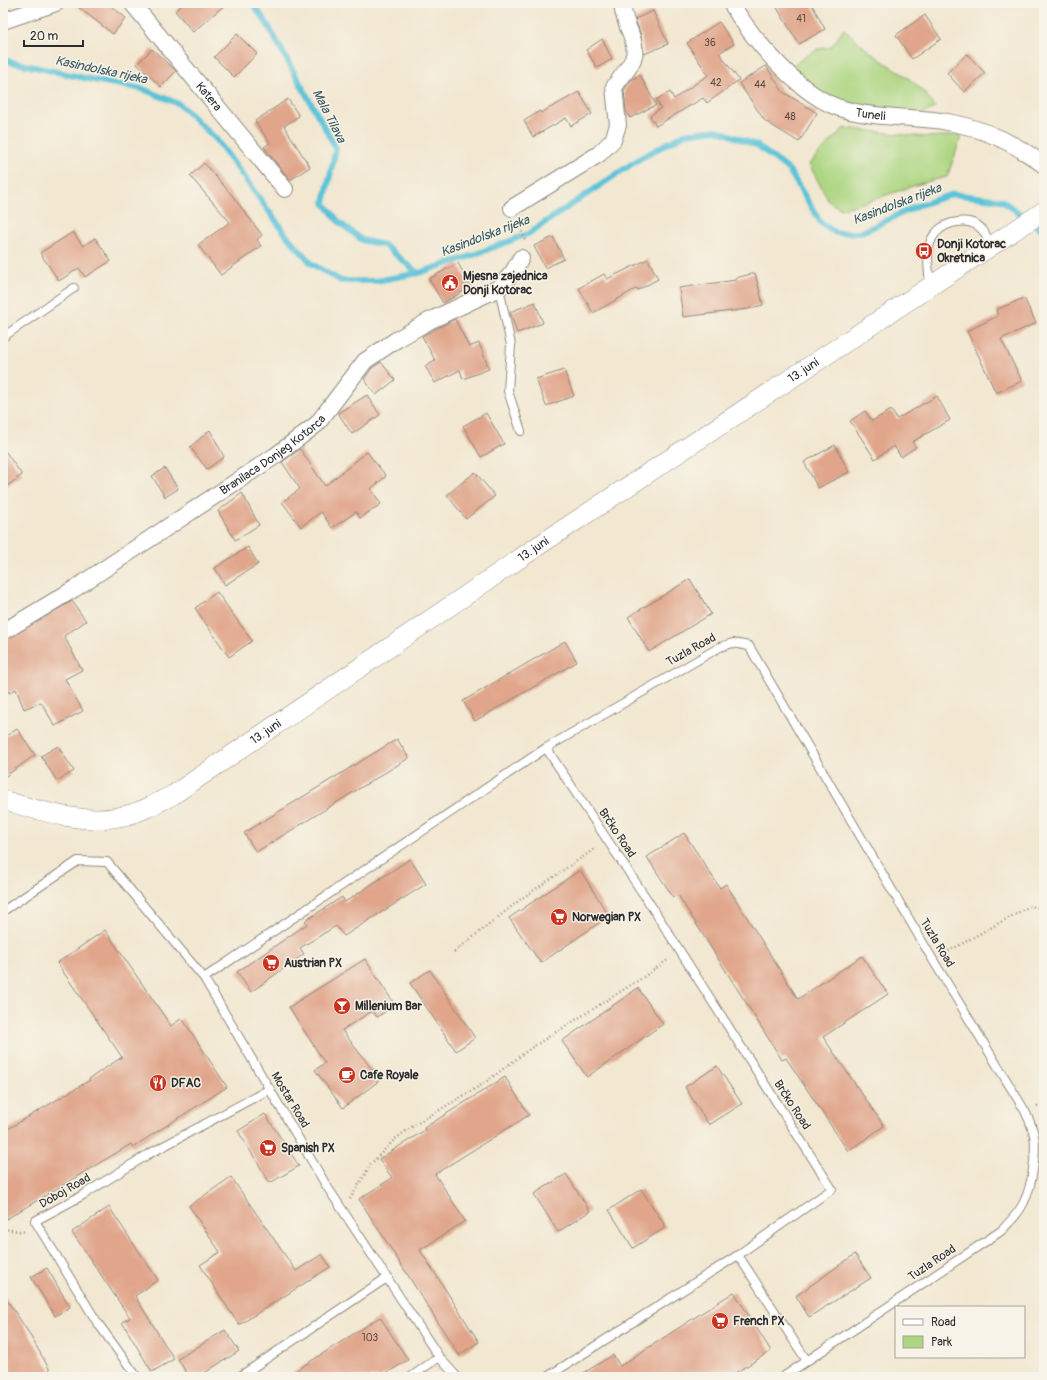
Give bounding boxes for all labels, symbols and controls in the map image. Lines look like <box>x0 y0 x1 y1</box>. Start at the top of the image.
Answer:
house number: 41 <box>796 13 806 25</box>
scale bar <box>24 22 83 48</box>
text: 20 m <box>30 29 59 44</box>
house number: 36 <box>704 37 716 49</box>
water label: Kasindolska rijeka <box>54 52 149 88</box>
house number: 42 <box>710 77 722 89</box>
street label: Katera <box>193 79 225 114</box>
house number: 44 <box>754 79 766 91</box>
water label: Mala Tilava <box>309 87 350 146</box>
street label: Tuneli <box>854 105 886 124</box>
house number: 48 <box>785 111 795 123</box>
water label: Kasindolska rijeka <box>850 179 944 228</box>
water label: Kasindolska rijeka <box>438 211 532 260</box>
place label: Donji Kotorac Okretnica <box>937 237 1006 266</box>
bus stop icon: Donji Kotorac Okretnica <box>914 241 934 261</box>
place label: Mjesna zajednica Donji Kotorac <box>463 269 548 298</box>
public building icon: Mjesna zajednica Donji Kotorac <box>440 273 460 293</box>
street label: 13. juni <box>785 355 822 386</box>
street label: Branilaca Donjeg Kotorca <box>217 411 329 498</box>
street label: 13. juni <box>515 533 552 565</box>
street label: Tuzla Road <box>664 630 719 670</box>
street label: 13. juni <box>247 716 284 748</box>
street label: Brčko Road <box>595 806 639 861</box>
supermarket icon: Norwegian PX <box>549 907 569 927</box>
place label: Norwegian PX <box>572 910 641 925</box>
street label: Tuzla Road <box>917 916 958 970</box>
supermarket icon: Austrian PX <box>261 953 281 973</box>
place label: Austrian PX <box>284 956 342 971</box>
bar icon: Millenium Bar <box>332 996 352 1016</box>
place label: Millenium Bar <box>355 999 422 1014</box>
cafe icon: Cafe Royale <box>337 1065 357 1085</box>
place label: Cafe Royale <box>360 1068 420 1083</box>
street label: Mostar Road <box>267 1069 313 1131</box>
restaurant icon: DFAC <box>148 1073 168 1093</box>
place label: DFAC <box>171 1076 202 1091</box>
street label: Brčko Road <box>770 1077 814 1133</box>
supermarket icon: Spanish PX <box>258 1138 278 1158</box>
place label: Spanish PX <box>281 1141 335 1156</box>
street label: Doboj Road <box>37 1170 93 1212</box>
street label: Tuzla Road <box>905 1241 959 1284</box>
legend <box>895 1306 1025 1358</box>
supermarket icon: French PX <box>710 1311 730 1331</box>
place label: French PX <box>733 1314 785 1329</box>
text: Road <box>931 1315 956 1330</box>
house number: 103 <box>362 1332 379 1344</box>
text: Park <box>931 1335 952 1350</box>

